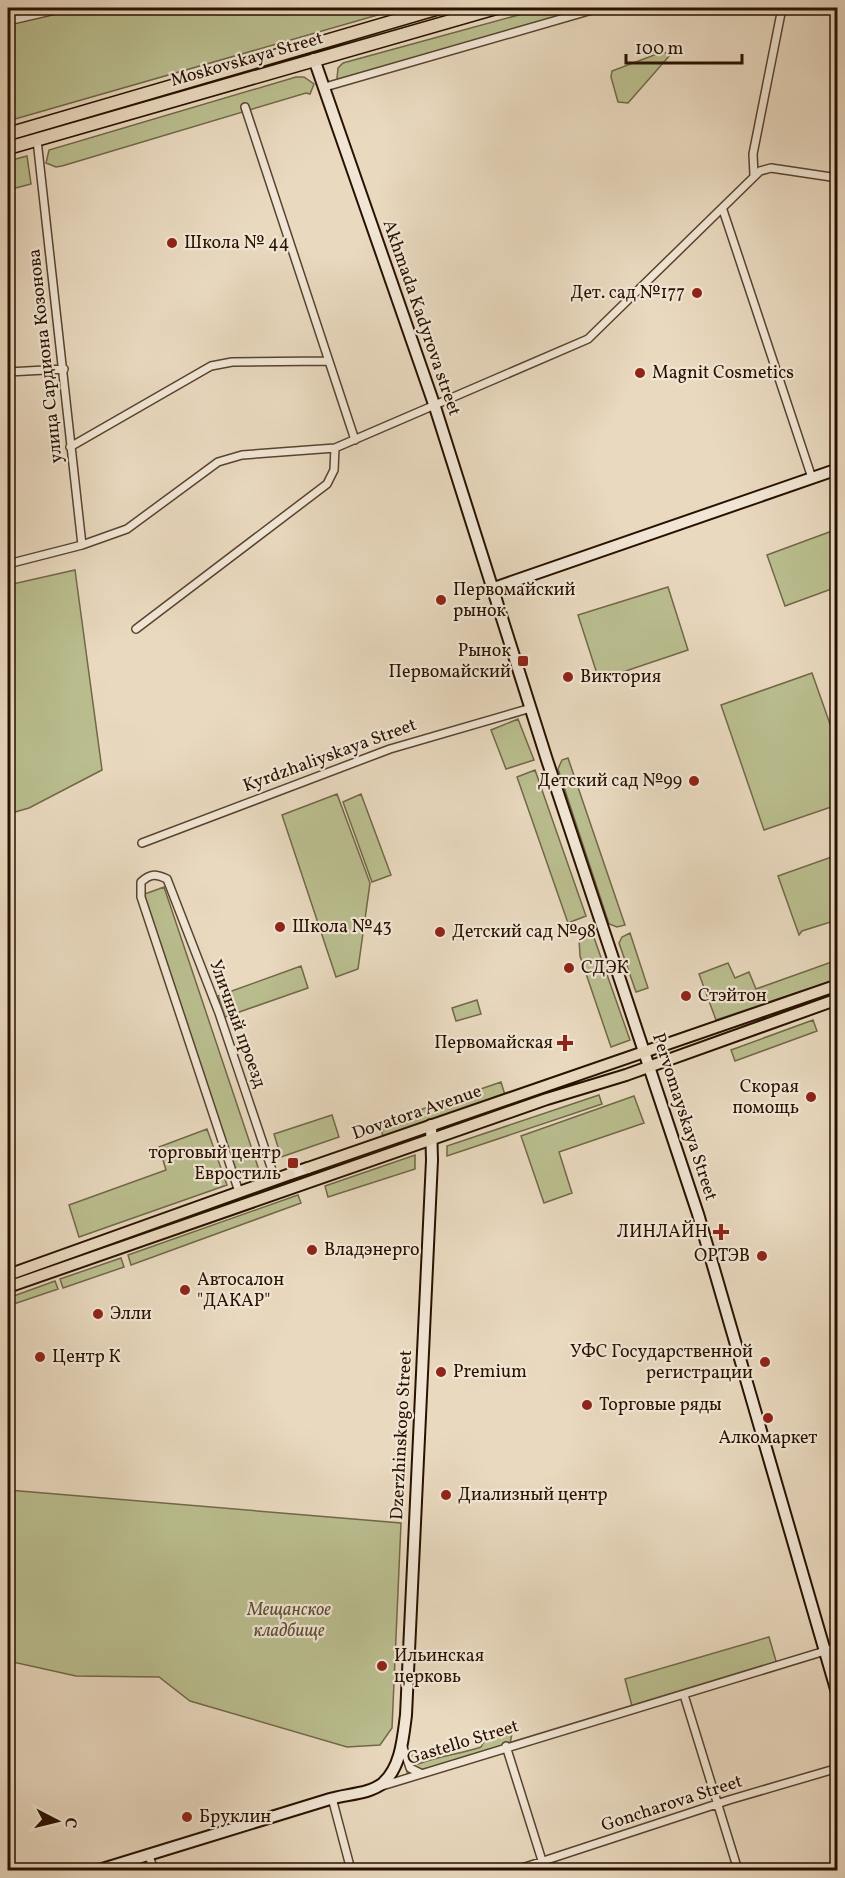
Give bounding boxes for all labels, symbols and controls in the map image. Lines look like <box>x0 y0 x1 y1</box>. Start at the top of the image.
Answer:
street label: Moskovskaya Street <box>168 26 326 94</box>
scale bar <box>626 27 742 65</box>
text: 100 m <box>635 37 684 62</box>
street label: Akhmada Kadyrova street <box>376 217 466 419</box>
place label: Школа № 44 <box>184 231 290 256</box>
marker: Школа № 44 <box>165 236 179 250</box>
street label: улица Сардиона Козонова <box>22 247 70 464</box>
place label: Дет. сад №177 <box>570 281 685 306</box>
marker: Дет. сад №177 <box>690 286 704 300</box>
place label: Magnit Cosmetics <box>652 361 794 386</box>
marker: Magnit Cosmetics <box>633 366 647 380</box>
place label: Первомайский рынок <box>453 578 575 624</box>
marker: Первомайский рынок <box>434 593 448 607</box>
place label: Рынок Первомайский <box>389 639 511 685</box>
marker: Рынок Первомайский <box>516 654 530 668</box>
place label: Виктория <box>580 665 661 690</box>
marker: Виктория <box>561 670 575 684</box>
street label: Kyrdzhaliyskaya Street <box>240 713 420 799</box>
place label: Детский сад №99 <box>538 769 682 794</box>
marker: Детский сад №99 <box>687 774 701 788</box>
place label: Школа №43 <box>292 915 392 940</box>
marker: Школа №43 <box>273 920 287 934</box>
place label: Детский сад №98 <box>452 920 596 945</box>
marker: Детский сад №98 <box>433 925 447 939</box>
street label: Уличный проезд <box>202 956 272 1092</box>
place label: СДЭК <box>581 956 629 981</box>
marker: СДЭК <box>562 961 576 975</box>
place label: Стэйтон <box>698 984 767 1009</box>
marker: Стэйтон <box>679 989 693 1003</box>
street label: Pervomayskaya Street <box>645 1030 723 1204</box>
place label: Первомайская <box>434 1031 553 1056</box>
marker: Первомайская <box>558 1036 572 1050</box>
place label: Скорая помощь <box>733 1075 799 1121</box>
street label: Dovatora Avenue <box>349 1079 485 1147</box>
marker: Скорая помощь <box>804 1090 818 1104</box>
place label: торговый центр Евростиль <box>148 1141 281 1187</box>
marker: торговый центр Евростиль <box>286 1156 300 1170</box>
place label: ЛИНЛАЙН <box>617 1220 708 1245</box>
marker: ЛИНЛАЙН <box>712 1223 730 1241</box>
place label: Владэнерго <box>324 1238 419 1263</box>
marker: Владэнерго <box>305 1243 319 1257</box>
place label: ОРТЭВ <box>694 1244 750 1269</box>
marker: ОРТЭВ <box>755 1249 769 1263</box>
place label: Автосалон "ДАКАР" <box>197 1268 284 1314</box>
marker: Автосалон "ДАКАР" <box>178 1283 192 1297</box>
place label: Элли <box>110 1302 152 1327</box>
marker: Элли <box>91 1307 105 1321</box>
place label: УФС Государственной регистрации <box>570 1340 753 1386</box>
place label: Центр К <box>52 1345 121 1370</box>
street label: Dzerzhinskogo Street <box>385 1349 419 1521</box>
marker: Центр К <box>33 1350 47 1364</box>
marker: УФС Государственной регистрации <box>758 1355 772 1369</box>
place label: Premium <box>453 1360 527 1385</box>
marker: Premium <box>434 1365 448 1379</box>
place label: Торговые ряды <box>599 1393 722 1418</box>
marker: Торговые ряды <box>580 1398 594 1412</box>
marker: Алкомаркет <box>761 1411 775 1425</box>
place label: Алкомаркет <box>719 1426 817 1451</box>
place label: Диализный центр <box>458 1483 608 1508</box>
marker: Диализный центр <box>439 1488 453 1502</box>
park label: Мещанское кладбище <box>246 1598 331 1644</box>
place label: Ильинская церковь <box>394 1644 484 1690</box>
marker: Ильинская церковь <box>375 1659 389 1673</box>
street label: Gastello Street <box>404 1714 522 1772</box>
street label: Goncharova Street <box>598 1769 746 1839</box>
north arrow <box>27 1791 87 1851</box>
place label: Бруклин <box>199 1805 271 1830</box>
marker: Бруклин <box>180 1810 194 1824</box>
text: С <box>58 1816 81 1829</box>

